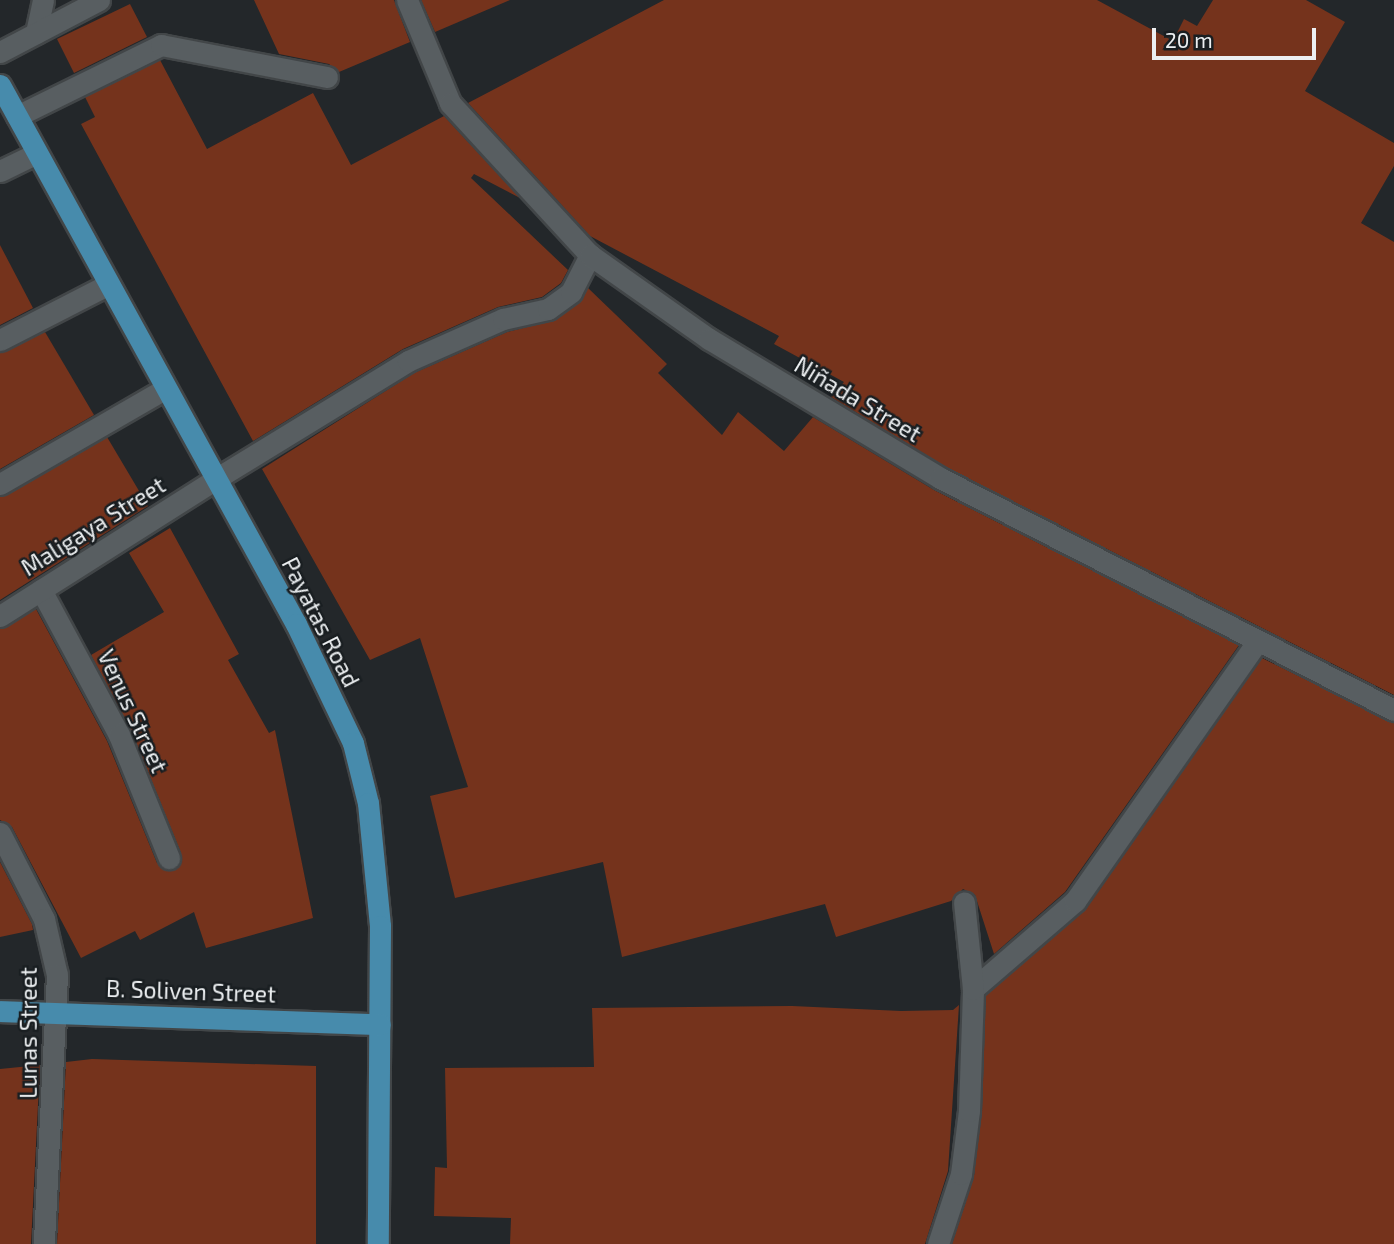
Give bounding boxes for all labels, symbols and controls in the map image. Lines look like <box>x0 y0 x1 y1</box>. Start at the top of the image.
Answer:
scale bar <box>1156 14 1320 58</box>
text: 20 m <box>1165 27 1213 52</box>
street label: Niñada Street <box>790 350 926 448</box>
street label: Maligaya Street <box>16 471 170 581</box>
street label: Payatas Road <box>276 552 366 692</box>
street label: Venus Street <box>92 645 174 777</box>
street label: Lunas Street <box>14 967 42 1099</box>
street label: B. Soliven Street <box>106 974 276 1008</box>

